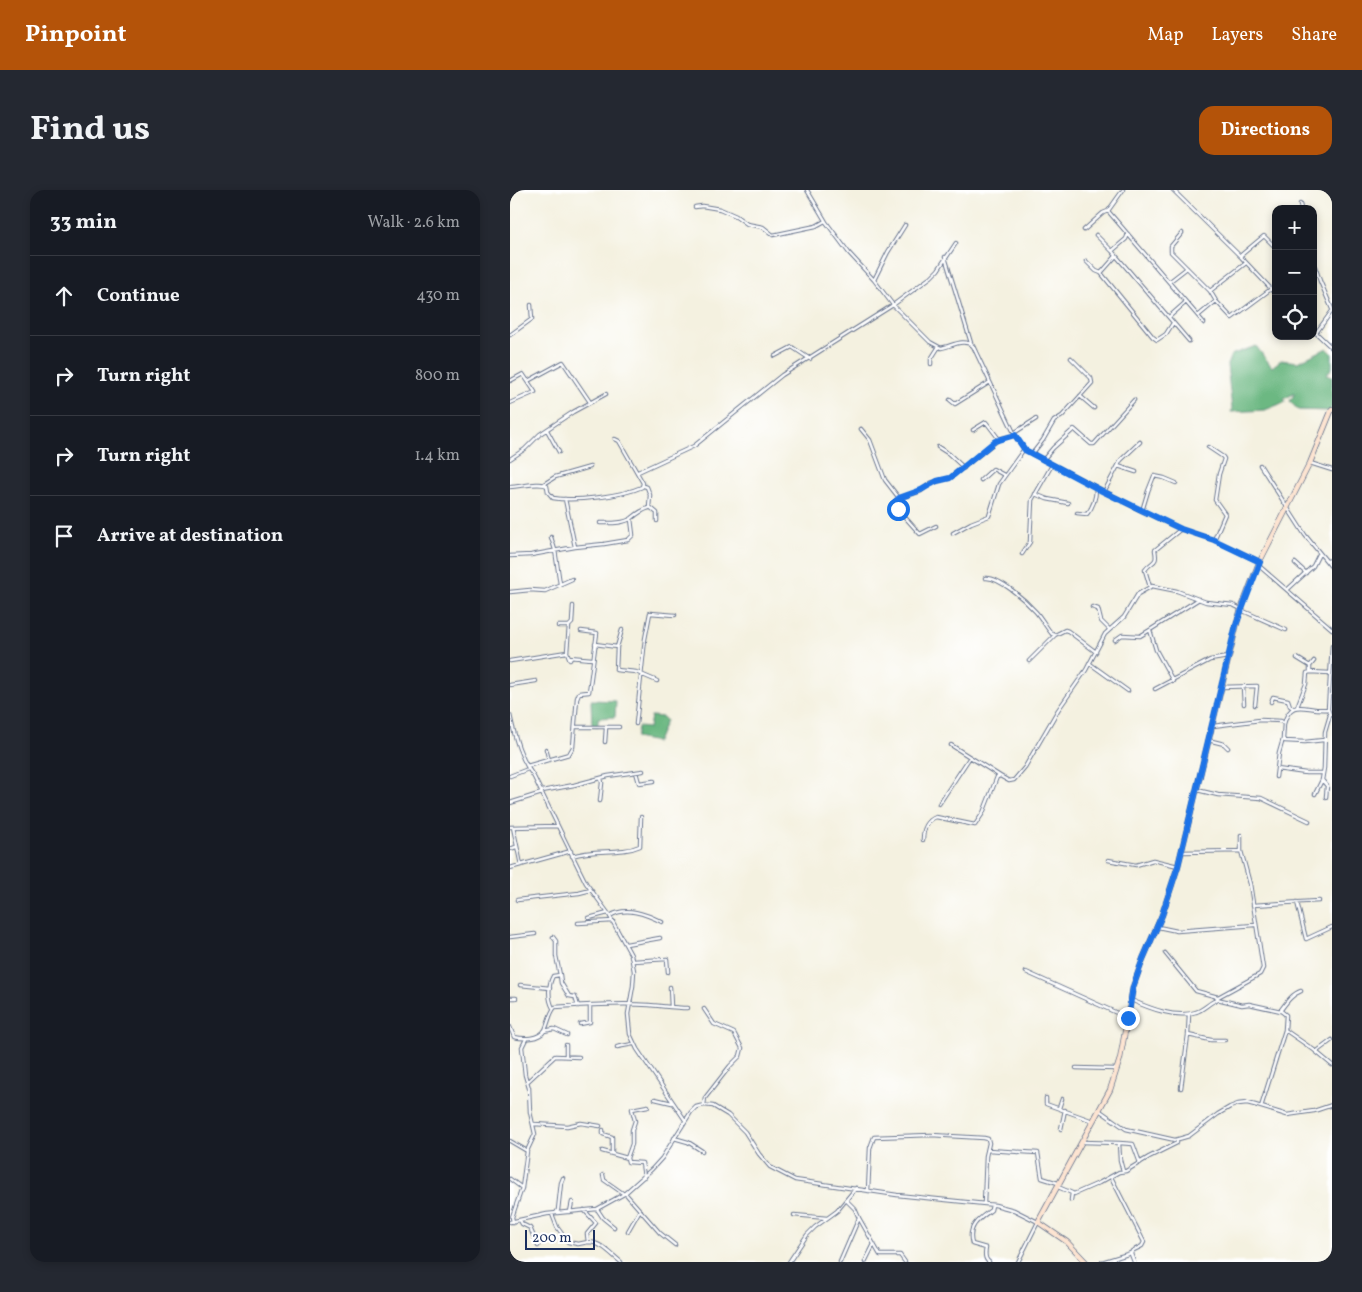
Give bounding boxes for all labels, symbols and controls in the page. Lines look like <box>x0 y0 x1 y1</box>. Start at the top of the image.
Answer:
text: Pinpoint <box>25 18 127 52</box>
text: Map <box>1147 23 1183 48</box>
text: Layers <box>1211 23 1263 48</box>
text: Share <box>1291 23 1337 48</box>
text: Find us <box>30 106 150 154</box>
button: Directions <box>1199 106 1332 155</box>
map controls <box>1272 205 1317 340</box>
button: + <box>1272 205 1317 250</box>
text: 33 min <box>50 208 117 237</box>
text: Walk · 2.6 km <box>368 212 460 234</box>
button: − <box>1272 250 1317 295</box>
icon: ahead <box>50 282 78 310</box>
text: Continue <box>97 283 180 309</box>
text: 430 m <box>416 285 460 307</box>
button: locate <box>1272 295 1317 340</box>
icon: right <box>50 362 78 390</box>
text: Turn right <box>97 363 190 389</box>
text: 800 m <box>415 365 460 387</box>
icon: right <box>50 442 78 470</box>
text: Turn right <box>97 443 190 469</box>
text: 1.4 km <box>414 445 460 467</box>
route start <box>887 498 910 521</box>
icon: arrive <box>50 522 78 550</box>
text: Arrive at destination <box>97 523 283 549</box>
route end <box>1117 1007 1140 1030</box>
scale bar <box>525 1227 595 1250</box>
text: 200 m <box>532 1229 572 1248</box>

